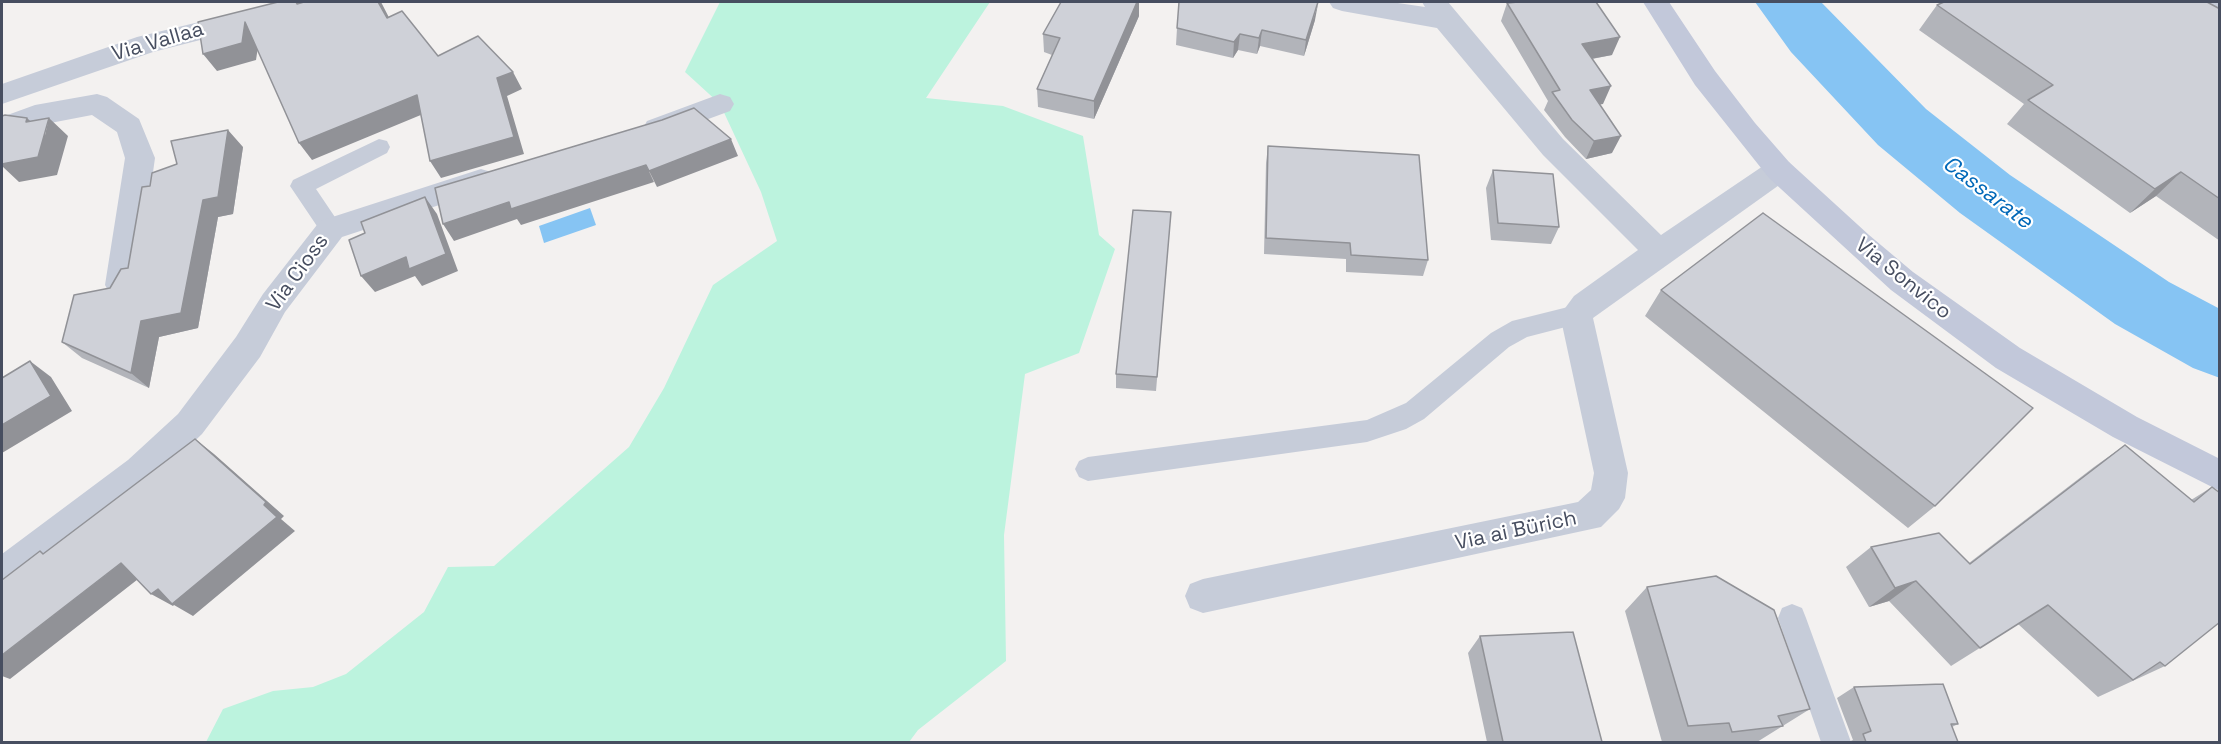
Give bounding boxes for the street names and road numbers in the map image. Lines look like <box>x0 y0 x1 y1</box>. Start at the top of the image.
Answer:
street label: Via Vallaa <box>109 17 207 67</box>
street label: Via Cioss <box>262 229 334 317</box>
street label: Via Sonvico <box>1850 233 1956 325</box>
street label: Via ai Bürich <box>1453 506 1579 556</box>

